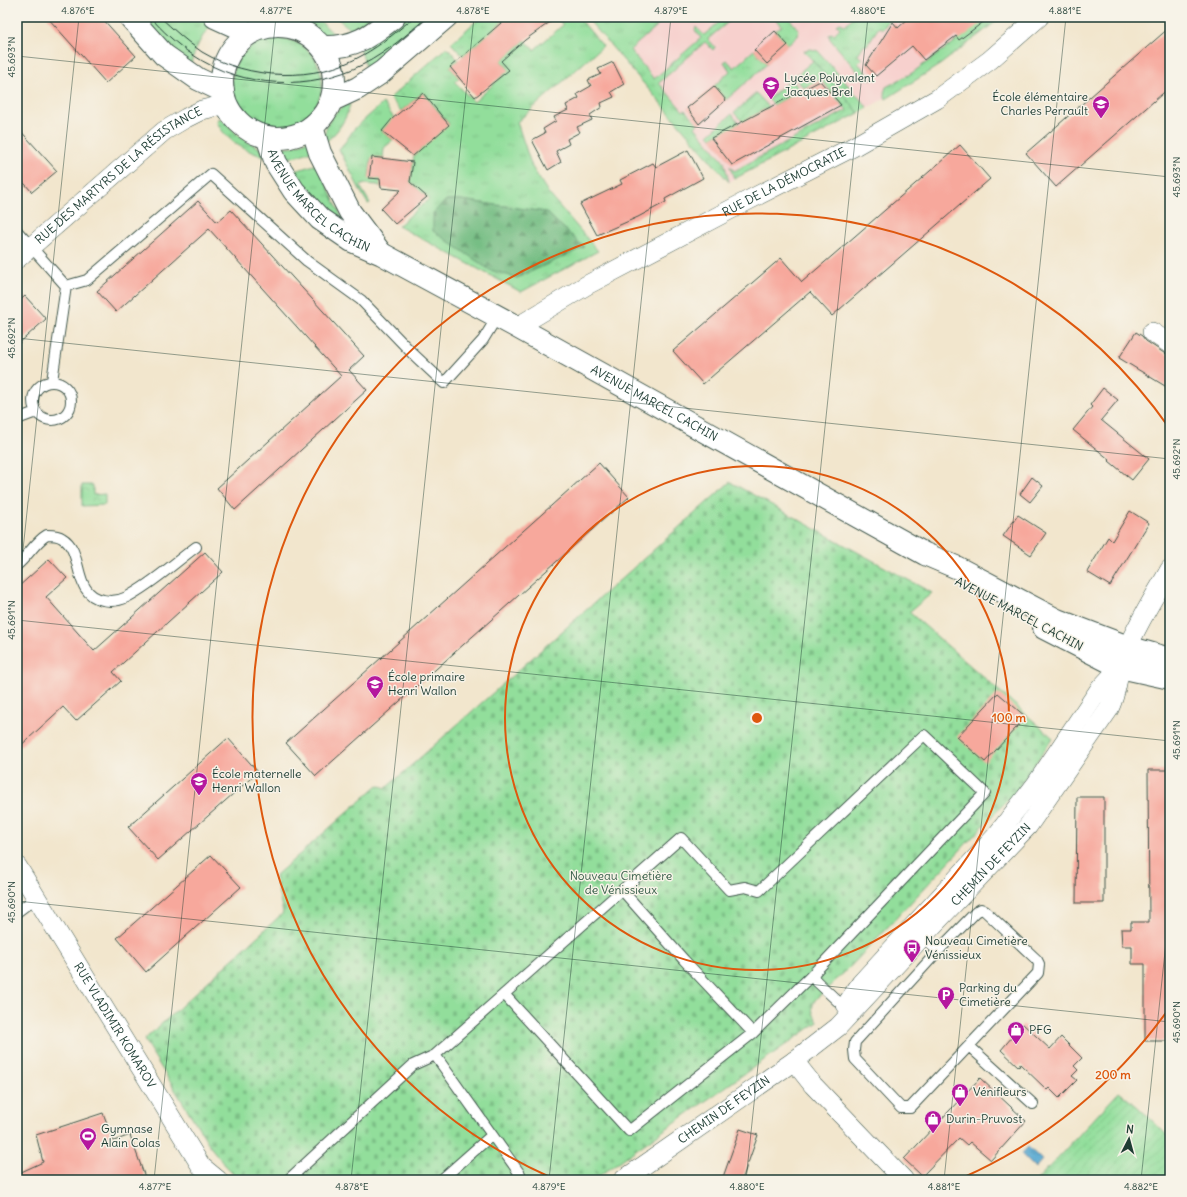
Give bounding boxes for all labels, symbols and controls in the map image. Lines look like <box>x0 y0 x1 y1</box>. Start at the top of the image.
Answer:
text: 4.876°E <box>61 4 95 17</box>
text: 4.877°E <box>260 4 292 17</box>
text: 4.878°E <box>456 4 490 17</box>
text: 4.879°E <box>654 4 688 17</box>
text: 4.880°E <box>850 4 886 17</box>
text: 4.881°E <box>1049 4 1081 17</box>
text: 45.693°N <box>5 36 18 78</box>
place label: Lycée Polyvalent Jacques Brel <box>784 70 875 99</box>
school or university icon: Lycée Polyvalent Jacques Brel <box>761 75 781 100</box>
place label: École élémentaire Charles Perrault <box>992 89 1088 118</box>
school or university icon: École élémentaire Charles Perrault <box>1091 94 1111 119</box>
street label: RUE DES MARTYRS DE LA RÉSISTANCE <box>32 103 204 247</box>
street label: RUE DE LA DÉMOCRATIE <box>719 144 848 220</box>
street label: AVENUE MARCEL CACHIN <box>265 147 372 255</box>
text: 45.693°N <box>1170 156 1183 198</box>
text: 45.692°N <box>5 318 18 358</box>
street label: AVENUE MARCEL CACHIN <box>588 362 721 444</box>
text: 45.692°N <box>1170 439 1183 479</box>
street label: AVENUE MARCEL CACHIN <box>953 573 1086 654</box>
text: 45.691°N <box>5 600 18 640</box>
place label: École primaire Henri Wallon <box>388 669 465 698</box>
school or university icon: École primaire Henri Wallon <box>365 674 385 699</box>
text: 100 m <box>992 710 1026 725</box>
centre of rings <box>750 711 764 725</box>
text: 45.691°N <box>1170 720 1183 760</box>
place label: École maternelle Henri Wallon <box>212 766 302 795</box>
school or university icon: École maternelle Henri Wallon <box>189 771 209 796</box>
street label: CHEMIN DE FEYZIN <box>948 820 1034 909</box>
park label: Nouveau Cimetière de Vénissieux <box>570 868 672 897</box>
text: 45.690°N <box>5 881 18 923</box>
place label: Nouveau Cimetière Vénissieux <box>925 933 1028 962</box>
bus stop icon: Nouveau Cimetière Vénissieux <box>902 938 922 963</box>
street label: RUE VLADIMIR KOMAROV <box>71 960 160 1091</box>
place label: Parking du Cimetière <box>959 980 1017 1009</box>
parking icon: Parking du Cimetière <box>936 985 956 1010</box>
text: 45.690°N <box>1170 1001 1183 1043</box>
shop icon: PFG <box>1006 1020 1026 1045</box>
place label: PFG <box>1029 1022 1052 1037</box>
text: 200 m <box>1095 1067 1131 1082</box>
street label: CHEMIN DE FEYZIN <box>675 1072 773 1147</box>
shop icon: Vénifleurs <box>950 1082 970 1107</box>
place label: Vénifleurs <box>973 1084 1027 1099</box>
shop icon: Durin-Pruvost <box>923 1109 943 1134</box>
place label: Durin-Pruvost <box>946 1111 1022 1126</box>
north arrow <box>1109 1119 1149 1159</box>
place label: Gymnase Alain Colas <box>101 1121 160 1150</box>
text: N <box>1126 1122 1135 1136</box>
sports icon: Gymnase Alain Colas <box>78 1126 98 1151</box>
text: 4.877°E <box>139 1180 171 1193</box>
text: 4.878°E <box>335 1180 369 1193</box>
text: 4.879°E <box>532 1180 566 1193</box>
text: 4.880°E <box>729 1180 765 1193</box>
text: 4.881°E <box>928 1180 960 1193</box>
text: 4.882°E <box>1124 1180 1158 1193</box>

